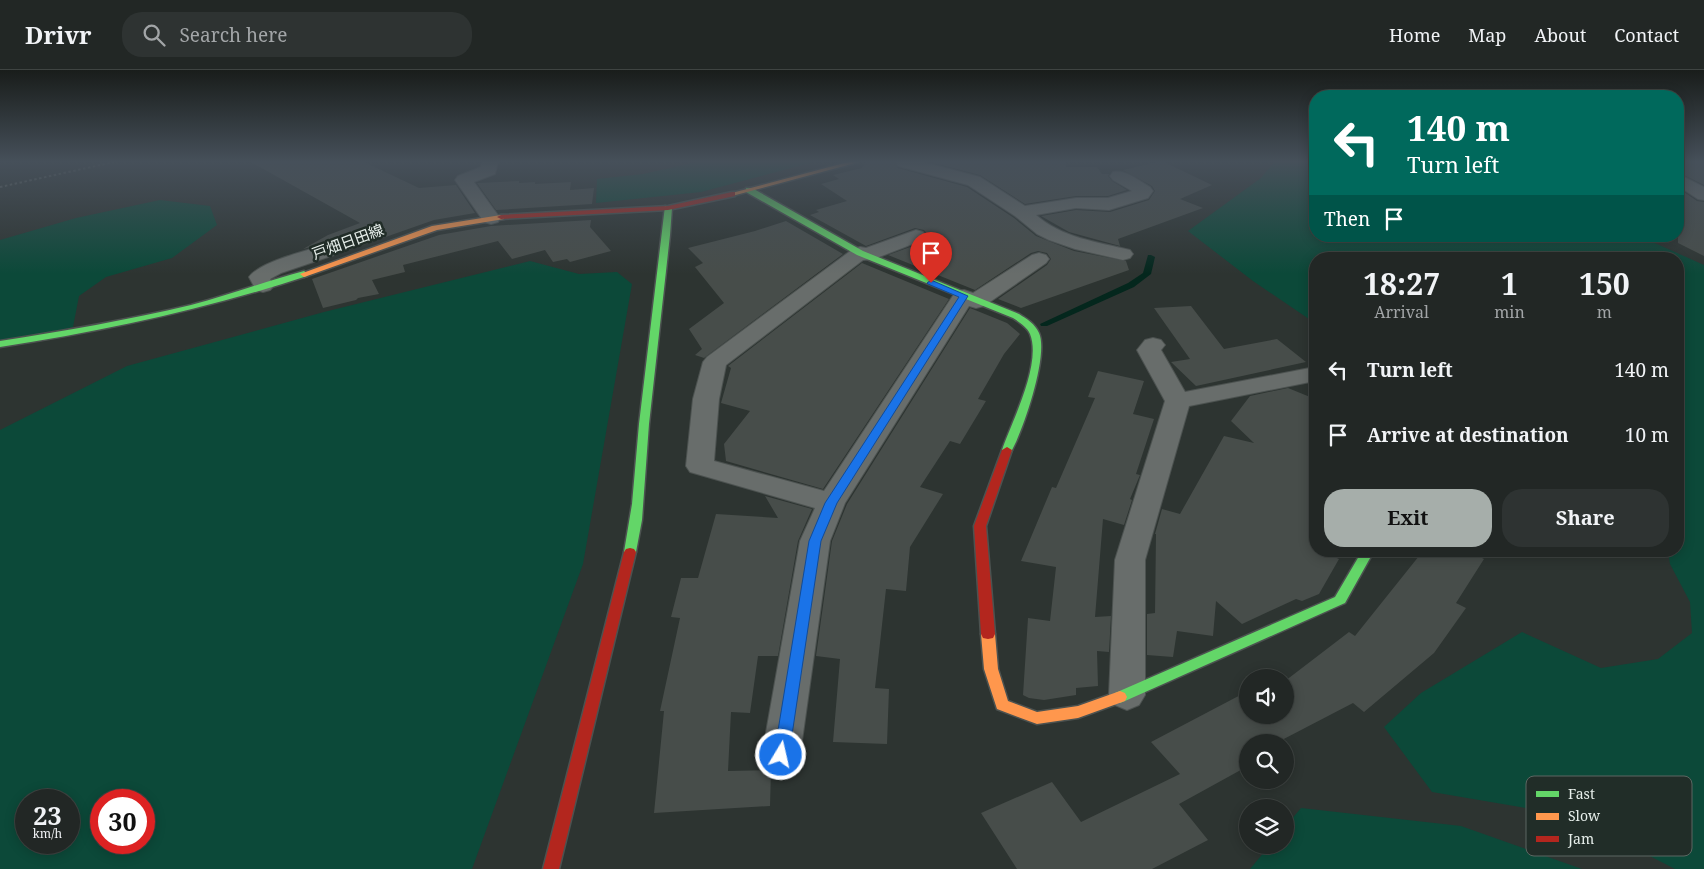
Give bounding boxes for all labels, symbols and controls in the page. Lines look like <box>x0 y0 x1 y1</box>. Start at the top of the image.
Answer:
search box <box>122 12 472 57</box>
text: Drivr <box>25 18 92 51</box>
icon: search <box>140 21 168 49</box>
text: Search here <box>180 22 287 48</box>
text: Home <box>1389 23 1440 47</box>
text: Map <box>1468 23 1506 47</box>
text: About <box>1534 23 1586 47</box>
text: Contact <box>1614 23 1679 47</box>
text: 140 m <box>1407 104 1510 151</box>
icon: left <box>1324 110 1389 175</box>
text: Turn left <box>1407 149 1499 179</box>
icon: arrive <box>1380 205 1408 233</box>
text: Then <box>1324 206 1370 232</box>
street label: 戸畑日田線 <box>309 219 386 263</box>
pin <box>910 232 952 283</box>
icon: arrive <box>917 239 945 267</box>
text: 18:27 <box>1363 263 1440 304</box>
text: 1 <box>1501 263 1518 304</box>
text: 150 <box>1579 263 1630 304</box>
text: Arrival <box>1374 301 1429 323</box>
text: min <box>1494 301 1525 323</box>
text: m <box>1597 301 1612 323</box>
icon: left <box>1324 356 1352 384</box>
text: Turn left <box>1367 357 1453 383</box>
text: 140 m <box>1614 357 1669 383</box>
icon: arrive <box>1324 421 1352 449</box>
text: Arrive at destination <box>1367 422 1569 448</box>
text: 10 m <box>1625 422 1669 448</box>
button: Exit <box>1324 489 1492 547</box>
button: Share <box>1502 489 1669 547</box>
map controls <box>1239 669 1294 854</box>
button: sound <box>1239 669 1294 724</box>
position arrow <box>754 728 806 780</box>
button: search <box>1239 734 1294 789</box>
legend <box>1526 776 1692 856</box>
text: Fast <box>1568 784 1595 803</box>
speed limit sign: 30 <box>90 789 155 854</box>
text: 23 <box>33 798 62 832</box>
button: layers <box>1239 799 1294 854</box>
text: Slow <box>1568 806 1601 825</box>
text: km/h <box>33 825 62 842</box>
text: Jam <box>1567 829 1594 848</box>

